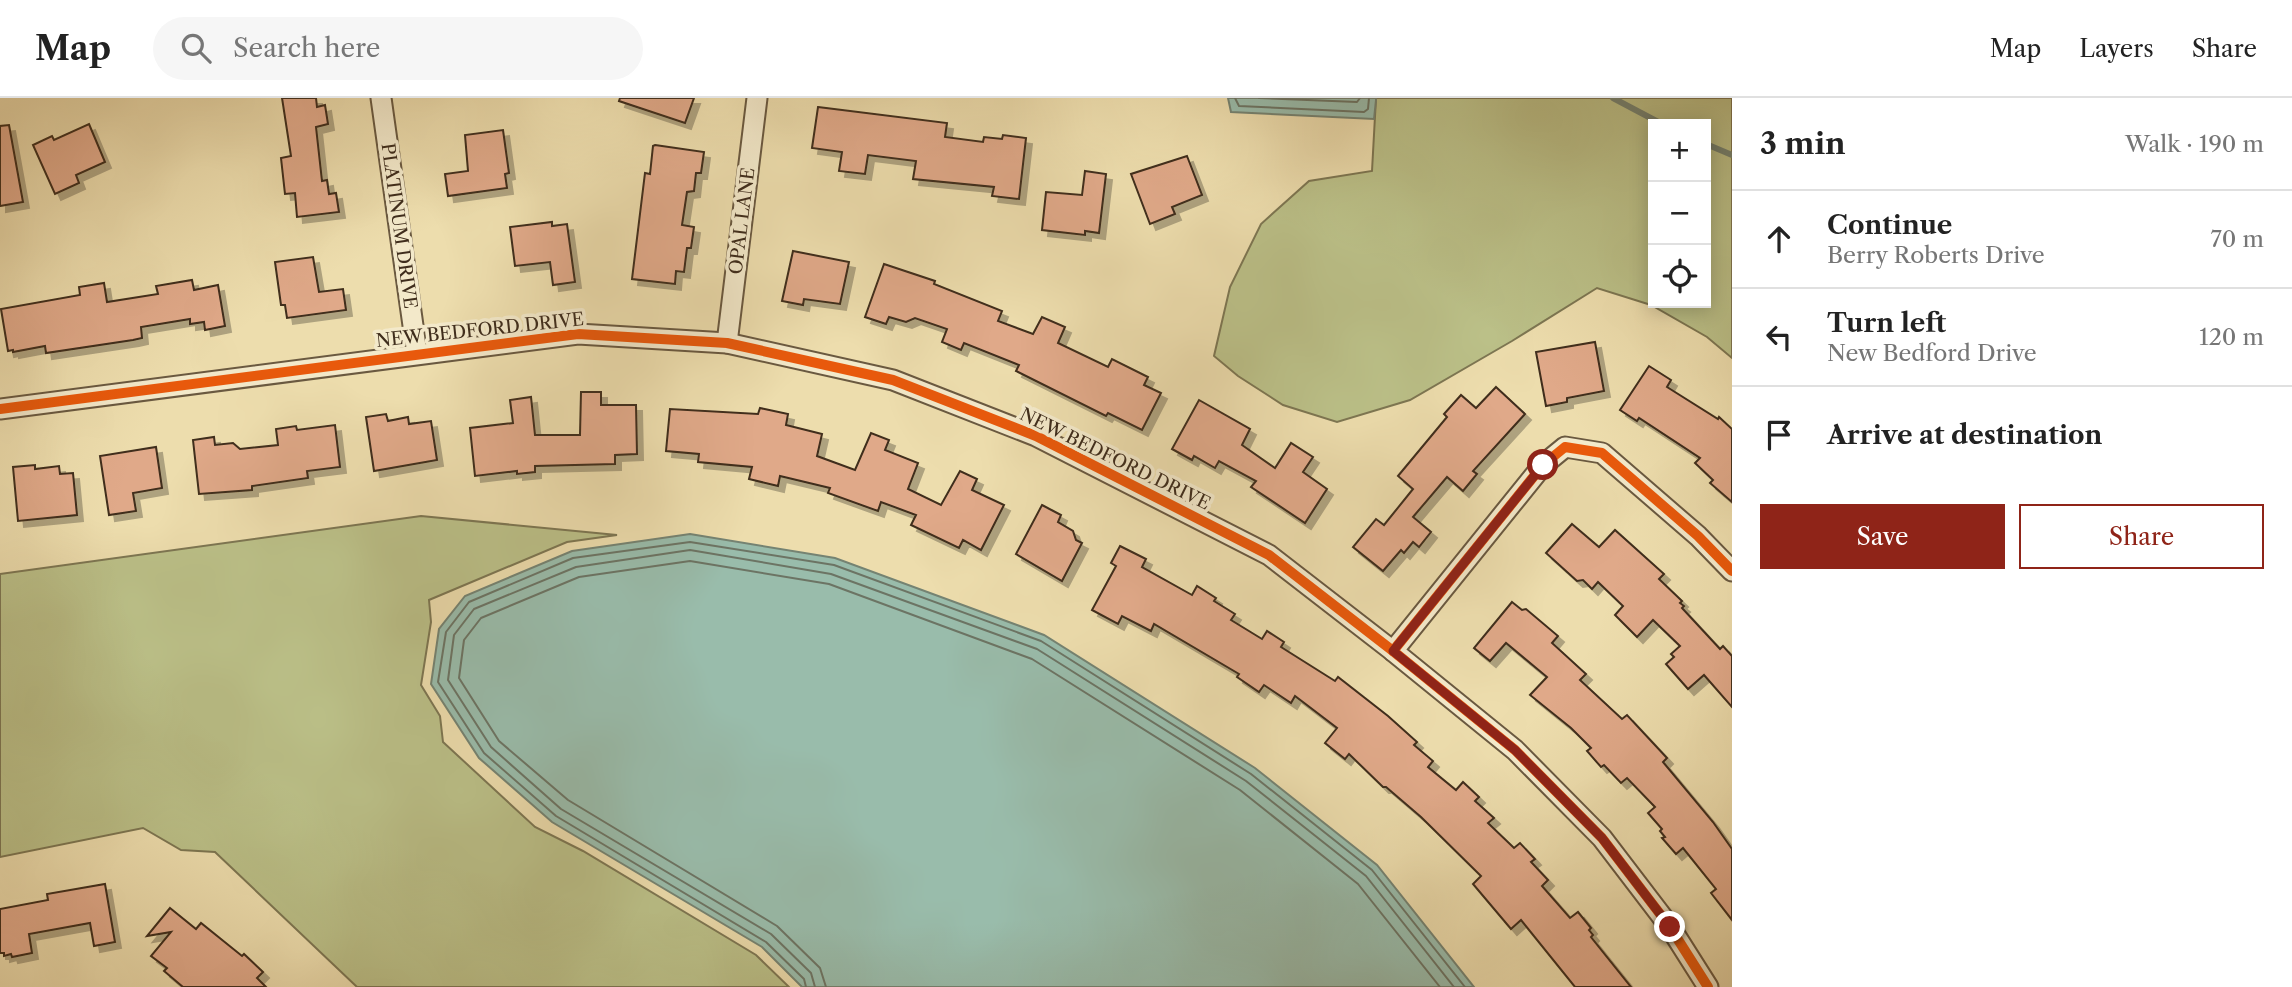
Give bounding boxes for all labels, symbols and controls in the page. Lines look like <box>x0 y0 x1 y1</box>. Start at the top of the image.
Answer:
search box <box>153 17 643 80</box>
text: Map <box>35 28 111 69</box>
icon: search <box>177 29 215 67</box>
text: Search here <box>233 32 380 64</box>
text: Map <box>1990 34 2041 63</box>
text: Layers <box>2079 34 2154 63</box>
text: Share <box>2192 34 2257 63</box>
map controls <box>1648 119 1711 308</box>
button: + <box>1648 119 1711 182</box>
text: 3 min <box>1760 125 1846 162</box>
text: Walk · 190 m <box>2125 130 2264 158</box>
street label: PLATINUM DRIVE <box>376 142 422 310</box>
street label: OPAL LANE <box>725 166 759 276</box>
button: − <box>1648 182 1711 245</box>
text: Continue <box>1827 209 1952 241</box>
icon: ahead <box>1760 220 1798 258</box>
text: 70 m <box>2211 225 2264 253</box>
text: Berry Roberts Drive <box>1827 241 2045 269</box>
button: locate <box>1648 245 1711 308</box>
text: Turn left <box>1827 307 1946 339</box>
street label: NEW BEDFORD DRIVE <box>375 308 585 352</box>
icon: left <box>1760 318 1798 356</box>
text: 120 m <box>2199 323 2264 351</box>
text: New Bedford Drive <box>1827 339 2037 367</box>
street label: NEW BEDFORD DRIVE <box>1016 403 1214 515</box>
icon: arrive <box>1760 416 1798 454</box>
text: Arrive at destination <box>1827 419 2102 451</box>
route start <box>1527 449 1558 480</box>
button: Save <box>1760 504 2005 569</box>
button: Share <box>2019 504 2264 569</box>
route end <box>1654 911 1685 942</box>

